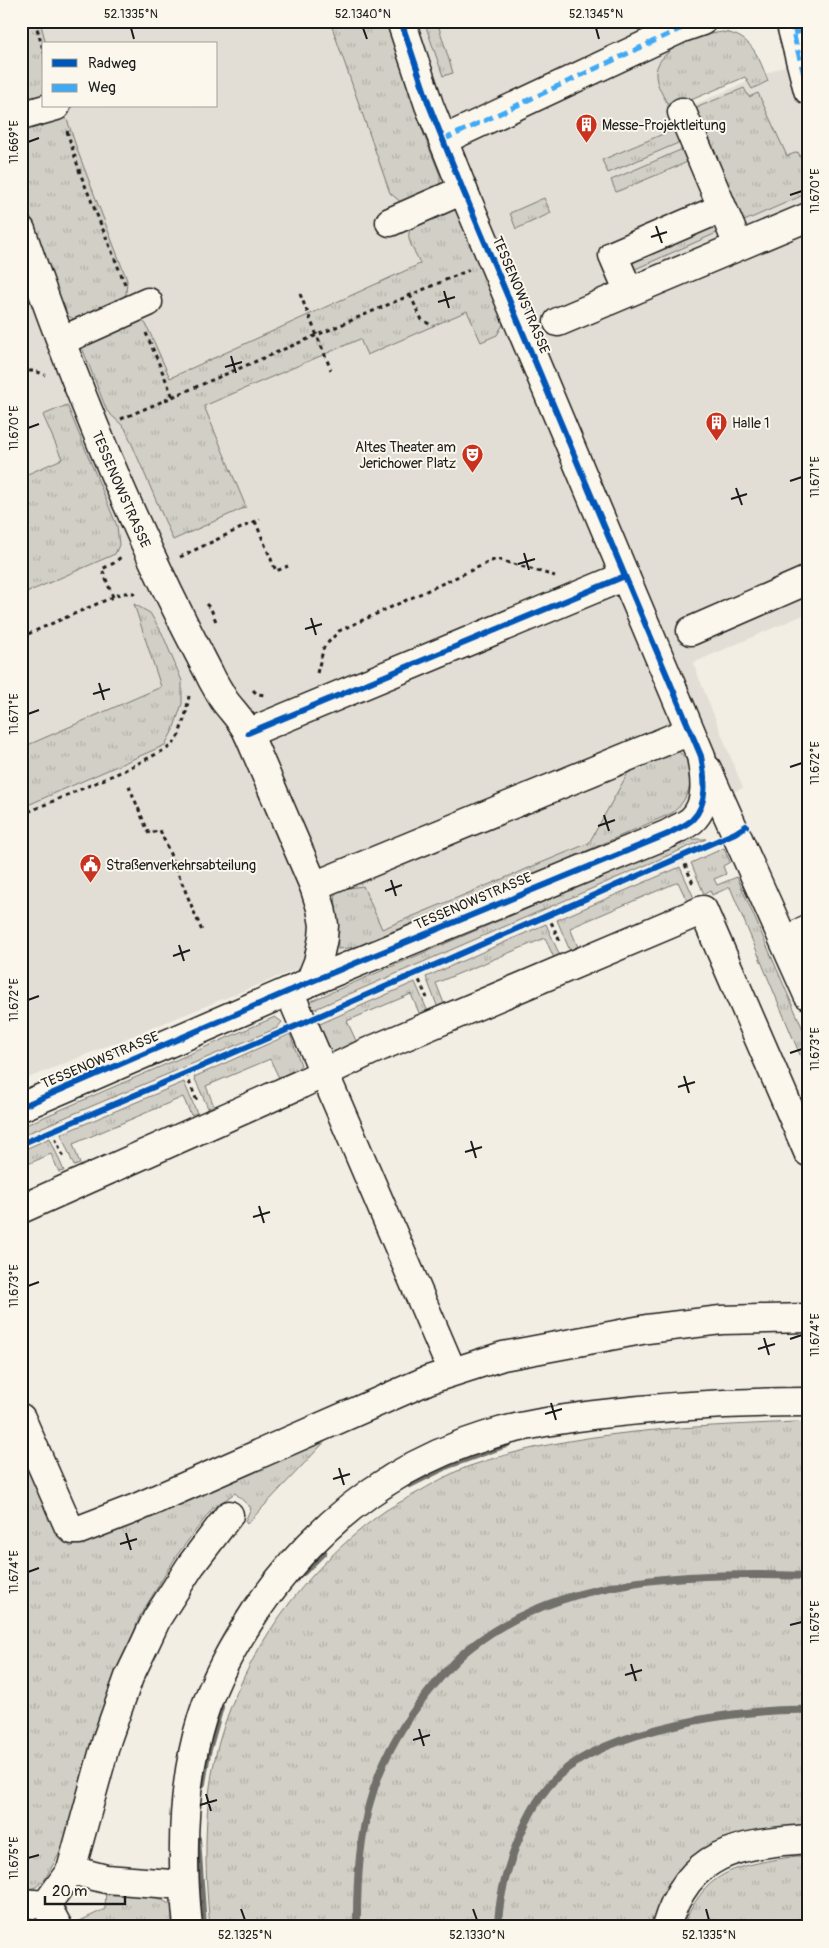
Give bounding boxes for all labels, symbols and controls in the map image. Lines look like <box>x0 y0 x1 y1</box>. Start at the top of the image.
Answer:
text: 52.1335°N <box>104 7 158 22</box>
text: 52.1340°N <box>335 7 391 22</box>
text: 52.1345°N <box>569 7 623 22</box>
legend <box>42 42 218 108</box>
text: Radweg <box>88 54 136 73</box>
text: Weg <box>88 78 116 97</box>
building icon: Messe-Projektleitung <box>574 113 598 144</box>
place label: Messe-Projektleitung <box>602 117 726 134</box>
text: 11.669°E <box>7 120 22 164</box>
text: 11.670°E <box>808 169 823 213</box>
street label: TESSENOWSTRASSE <box>489 234 553 356</box>
text: 11.670°E <box>7 406 22 450</box>
building icon: Halle 1 <box>704 411 728 442</box>
place label: Halle 1 <box>732 415 769 432</box>
street label: TESSENOWSTRASSE <box>89 428 154 550</box>
place label: Altes Theater am Jerichower Platz <box>355 439 456 472</box>
theatre icon: Altes Theater am Jerichower Platz <box>460 443 484 474</box>
text: 11.671°E <box>808 456 823 498</box>
text: 11.671°E <box>7 693 22 735</box>
text: 11.672°E <box>808 741 823 785</box>
public building icon: Straßenverkehrsabteilung <box>78 853 102 884</box>
place label: Straßenverkehrsabteilung <box>106 857 256 874</box>
street label: TESSENOWSTRASSE <box>412 869 534 933</box>
text: 11.672°E <box>7 978 22 1022</box>
text: 11.673°E <box>808 1027 823 1071</box>
street label: TESSENOWSTRASSE <box>39 1028 161 1092</box>
text: 11.673°E <box>7 1264 22 1308</box>
text: 11.674°E <box>808 1313 823 1357</box>
text: 11.674°E <box>7 1550 22 1594</box>
text: 11.675°E <box>808 1600 823 1644</box>
text: 11.675°E <box>7 1836 22 1880</box>
scale bar <box>45 1873 125 1905</box>
text: 20 m <box>52 1882 87 1901</box>
text: 52.1325°N <box>218 1928 272 1943</box>
text: 52.1330°N <box>449 1928 505 1943</box>
text: 52.1335°N <box>682 1928 736 1943</box>

